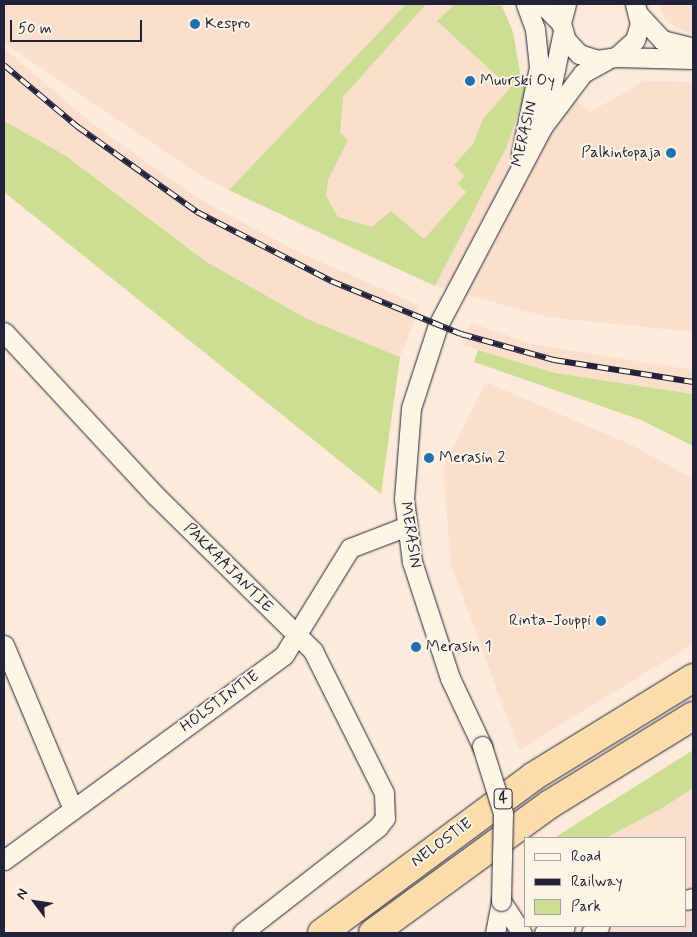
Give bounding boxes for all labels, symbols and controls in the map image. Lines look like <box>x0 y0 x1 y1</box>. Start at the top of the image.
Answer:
scale bar <box>12 10 145 42</box>
place label: Kespro <box>205 14 250 34</box>
marker: Kespro <box>189 18 201 30</box>
text: 50 m <box>18 19 52 39</box>
place label: Muurski Oy <box>480 71 555 91</box>
marker: Muurski Oy <box>464 75 476 87</box>
street label: MERASIN <box>508 99 542 169</box>
place label: Palkintopaja <box>581 143 661 163</box>
marker: Palkintopaja <box>665 147 677 159</box>
place label: Merasin 2 <box>439 448 505 468</box>
marker: Merasin 2 <box>423 452 435 464</box>
street label: MERASIN <box>395 500 425 570</box>
street label: PAKKAAJANTIE <box>179 519 277 617</box>
place label: Rinta-Jouppi <box>509 611 591 631</box>
marker: Rinta-Jouppi <box>595 615 607 627</box>
place label: Merasin 1 <box>426 637 491 657</box>
marker: Merasin 1 <box>410 641 422 653</box>
street label: HOLSTINTIE <box>177 667 263 737</box>
road number: 4 <box>493 786 513 812</box>
street label: NELOSTIE <box>408 814 476 872</box>
legend <box>524 837 687 927</box>
text: Road <box>571 847 601 867</box>
text: Railway <box>571 872 623 892</box>
north arrow <box>10 877 60 927</box>
text: N <box>12 886 32 903</box>
text: Park <box>571 897 601 917</box>

